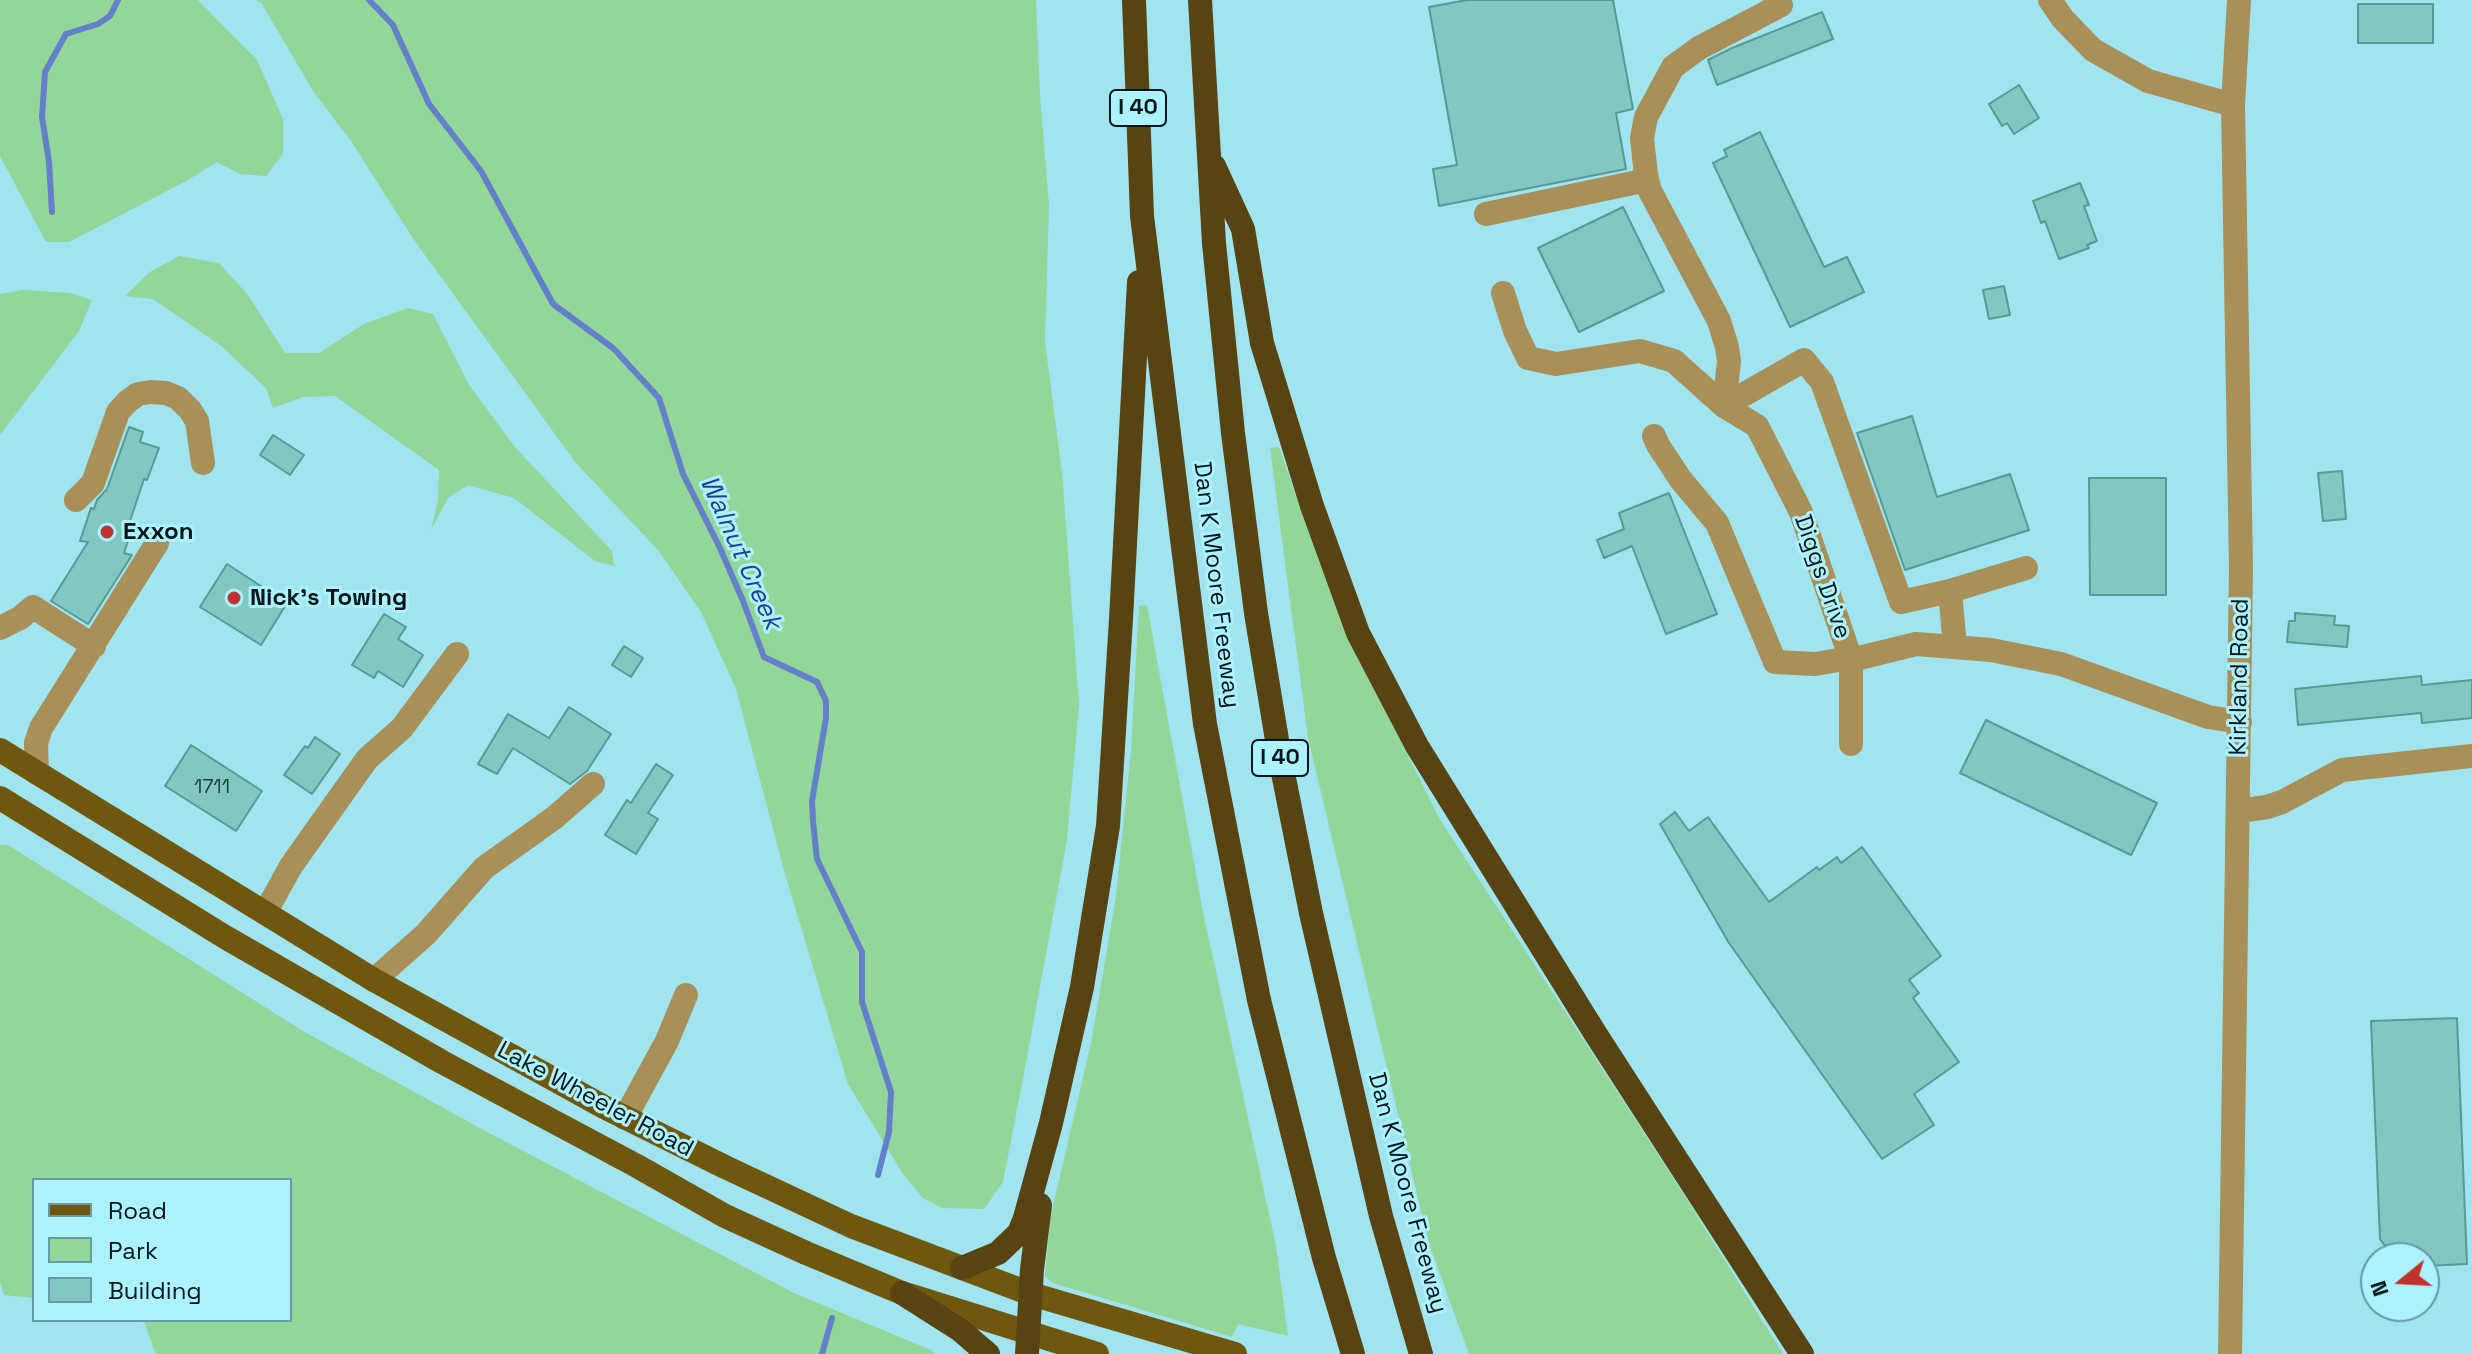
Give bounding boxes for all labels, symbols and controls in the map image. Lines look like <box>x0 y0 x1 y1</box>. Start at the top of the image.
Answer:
road number: I 40 <box>1110 90 1166 126</box>
street label: Dan K Moore Freeway <box>1187 460 1245 710</box>
water label: Walnut Creek <box>692 471 788 635</box>
street label: Diggs Drive <box>1787 511 1857 643</box>
place label: Exxon <box>123 518 193 546</box>
marker: Exxon <box>98 523 116 541</box>
place label: Nick's Towing <box>250 584 407 612</box>
marker: Nick's Towing <box>225 589 243 607</box>
street label: Kirkland Road <box>2224 598 2256 756</box>
road number: I 40 <box>1252 740 1308 776</box>
house number: 1711 <box>194 776 230 800</box>
street label: Lake Wheeler Road <box>492 1036 698 1164</box>
street label: Dan K Moore Freeway <box>1361 1070 1453 1316</box>
legend <box>32 1178 292 1322</box>
text: Road <box>108 1195 167 1226</box>
text: Park <box>108 1235 158 1266</box>
north arrow <box>2360 1242 2440 1322</box>
text: Building <box>108 1275 202 1306</box>
text: N <box>2363 1277 2395 1300</box>

